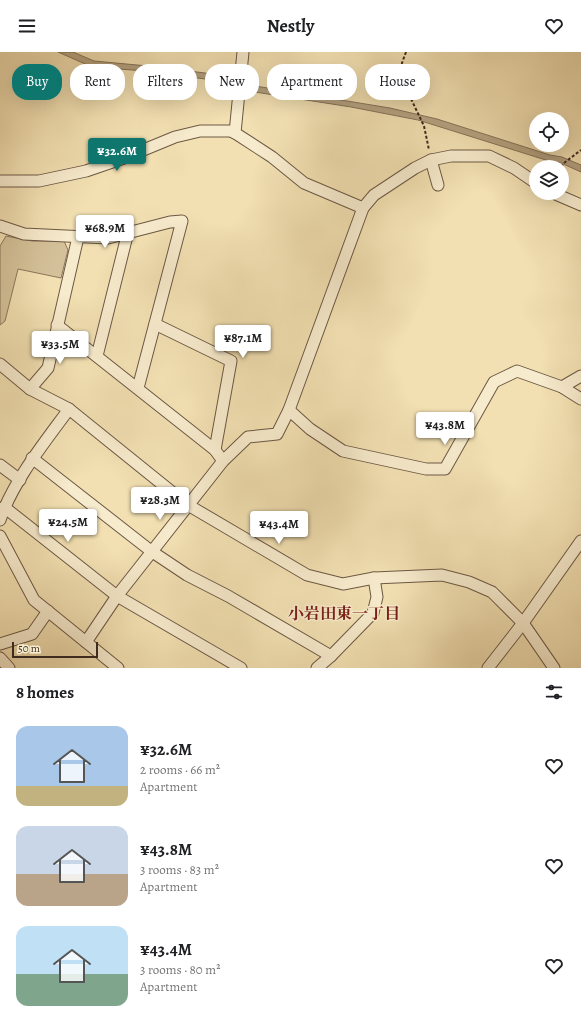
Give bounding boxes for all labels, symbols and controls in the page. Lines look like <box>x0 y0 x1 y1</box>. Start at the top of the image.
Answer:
text: Nestly <box>267 14 314 38</box>
icon: menu <box>16 15 38 37</box>
icon: heart <box>543 15 565 37</box>
chip: Buy <box>12 64 62 100</box>
chip: Rent <box>70 64 125 100</box>
chip: Filters <box>133 64 197 100</box>
chip: New <box>205 64 259 100</box>
chip: Apartment <box>267 64 357 100</box>
chip: House <box>365 64 430 100</box>
map controls <box>529 112 569 200</box>
button: locate <box>529 112 569 152</box>
pin: ¥32.6M <box>84 138 150 172</box>
text: ¥32.6M <box>97 142 137 159</box>
button: layers <box>529 160 569 200</box>
pin: ¥68.9M <box>72 215 138 249</box>
text: ¥68.9M <box>85 219 125 236</box>
pin: ¥87.1M <box>210 325 276 359</box>
text: ¥87.1M <box>224 329 262 346</box>
pin: ¥33.5M <box>27 331 93 365</box>
text: ¥33.5M <box>41 335 79 352</box>
pin: ¥43.8M <box>412 412 478 446</box>
text: ¥43.8M <box>425 416 465 433</box>
pin: ¥28.3M <box>127 487 193 521</box>
text: ¥28.3M <box>140 491 180 508</box>
pin: ¥24.5M <box>35 509 101 543</box>
pin: ¥43.4M <box>246 511 312 545</box>
text: ¥24.5M <box>48 513 88 530</box>
text: ¥43.4M <box>259 515 299 532</box>
district label: 小岩田東一丁目 <box>288 603 400 625</box>
scale bar <box>12 640 98 659</box>
text: 50 m <box>18 641 40 656</box>
text: 8 homes <box>16 681 74 704</box>
icon: filters <box>543 681 565 703</box>
text: ¥32.6M <box>140 738 192 761</box>
icon: home <box>48 742 96 790</box>
icon: heart <box>543 755 565 777</box>
text: 2 rooms · 66 m² <box>140 761 220 778</box>
text: Apartment <box>140 778 198 795</box>
text: ¥43.8M <box>140 838 192 861</box>
icon: home <box>48 842 96 890</box>
icon: heart <box>543 855 565 877</box>
text: 3 rooms · 83 m² <box>140 861 219 878</box>
text: Apartment <box>140 878 198 895</box>
text: ¥43.4M <box>140 938 192 961</box>
icon: home <box>48 942 96 990</box>
icon: heart <box>543 955 565 977</box>
text: 3 rooms · 80 m² <box>140 961 220 978</box>
text: Apartment <box>140 978 198 995</box>

